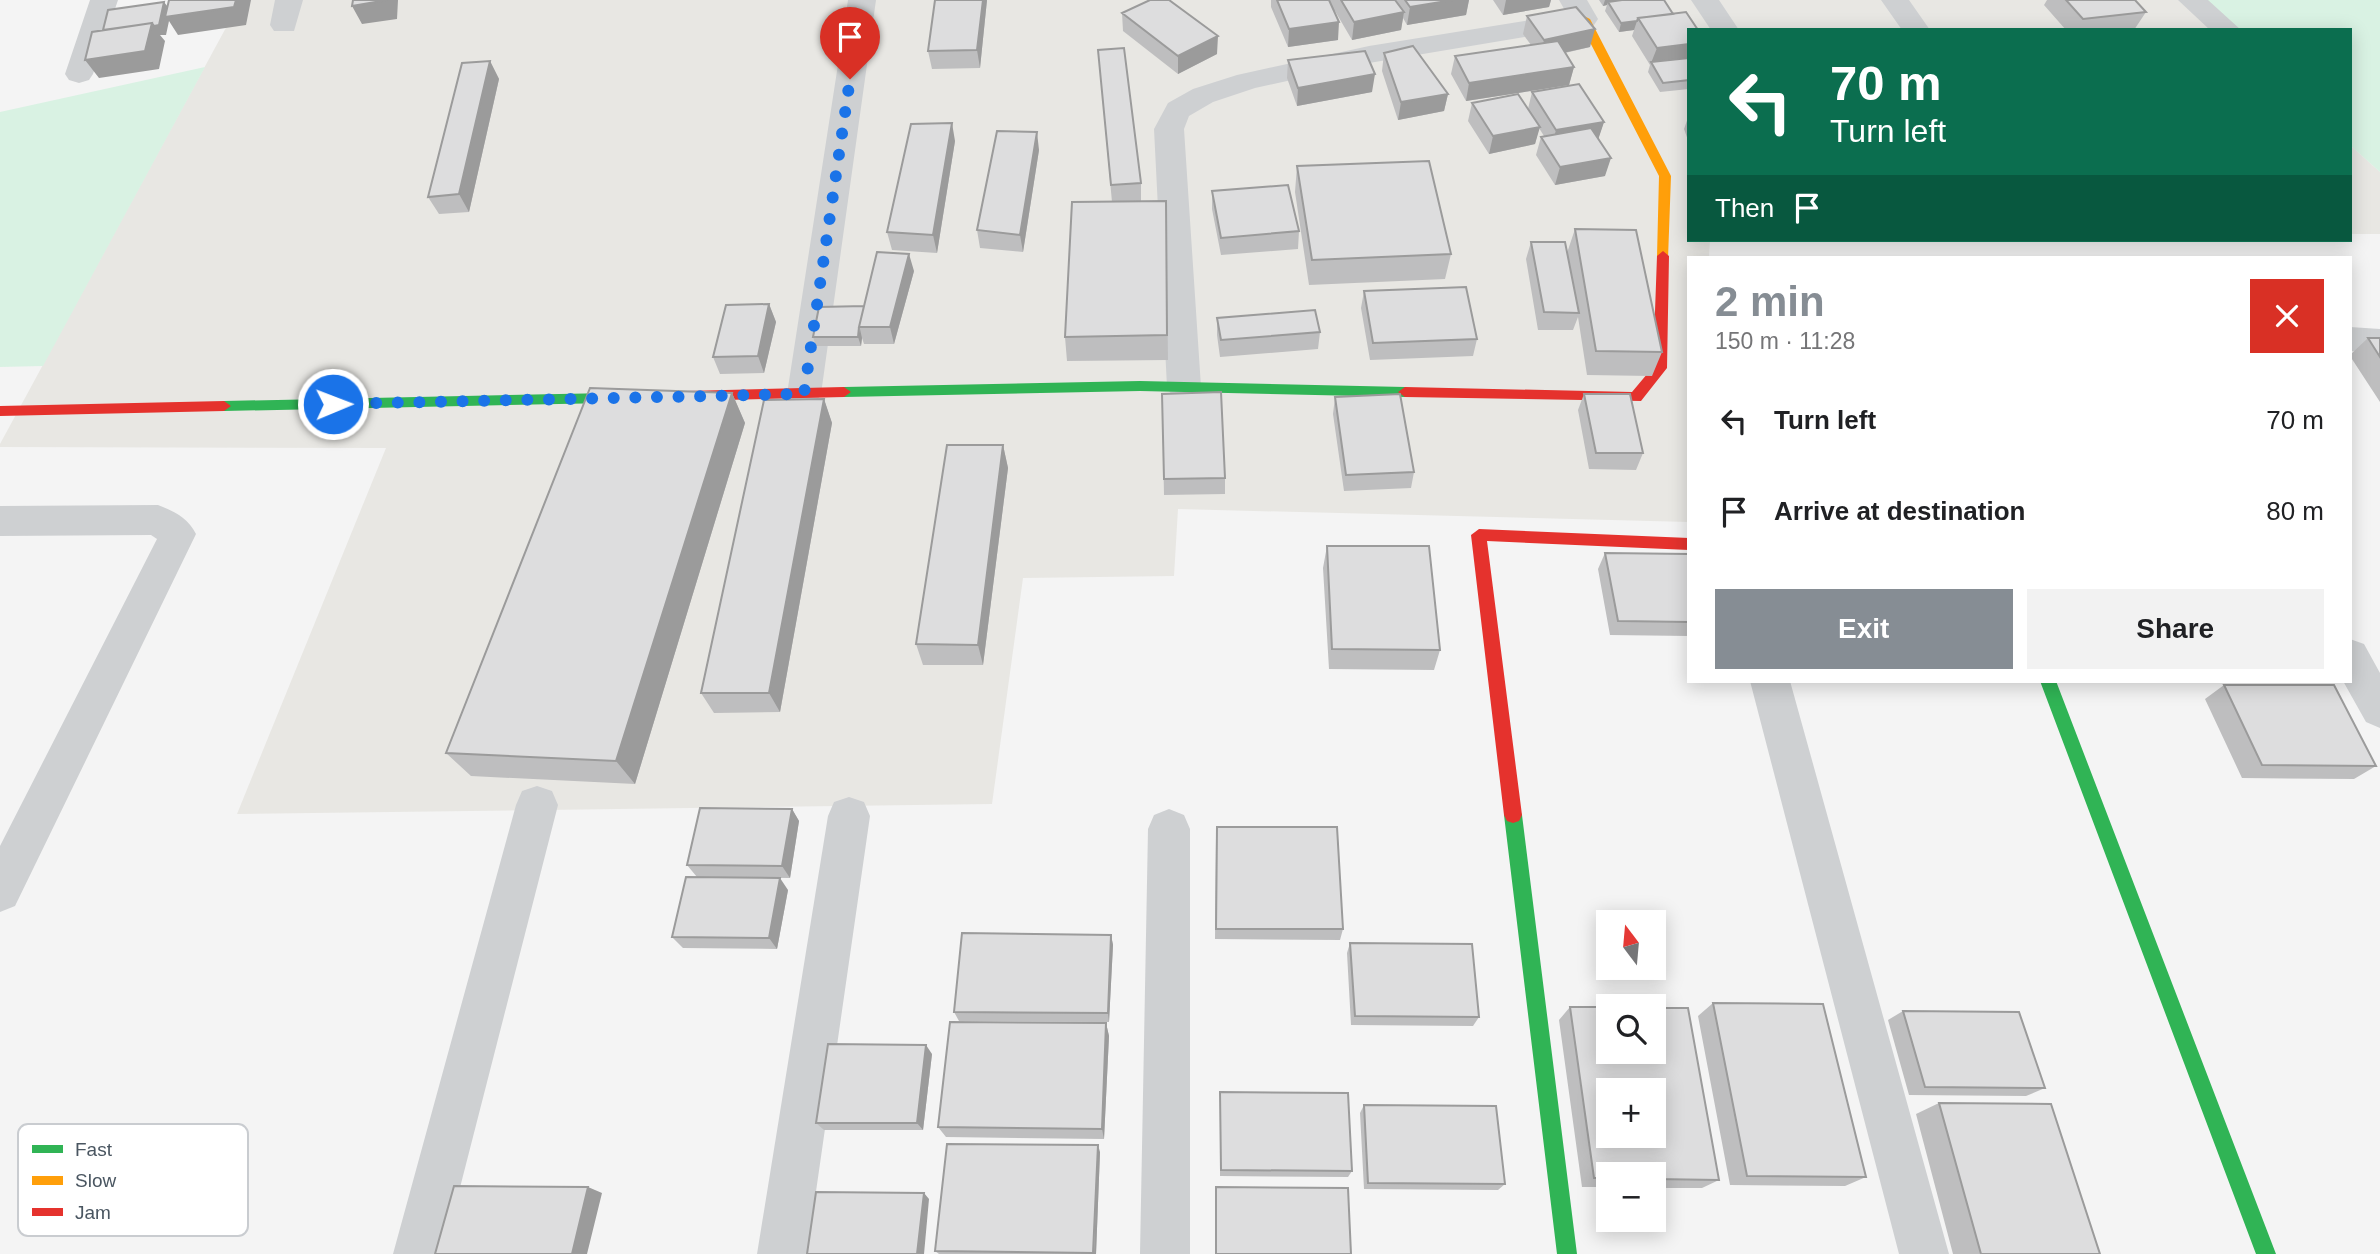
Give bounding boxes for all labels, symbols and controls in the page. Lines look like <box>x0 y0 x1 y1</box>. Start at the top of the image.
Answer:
pin <box>820 7 880 79</box>
icon: arrive <box>831 18 869 56</box>
icon: left <box>1715 56 1806 147</box>
text: 70 m <box>1830 56 1942 110</box>
text: Turn left <box>1830 113 1946 149</box>
icon: arrive <box>1788 189 1826 227</box>
text: Then <box>1715 193 1774 223</box>
text: 2 min <box>1715 278 1825 325</box>
button: close <box>2250 279 2324 353</box>
text: 150 m · 11:28 <box>1715 328 1855 354</box>
position arrow <box>296 367 370 441</box>
icon: left <box>1715 402 1753 440</box>
text: Turn left <box>1774 405 1876 435</box>
text: 70 m <box>2266 405 2324 435</box>
icon: arrive <box>1715 493 1753 531</box>
text: Arrive at destination <box>1774 496 2025 526</box>
text: 80 m <box>2266 496 2324 526</box>
button: Exit <box>1715 589 2013 669</box>
button: Share <box>2027 589 2324 669</box>
north arrow <box>1596 910 1666 980</box>
map controls <box>1596 910 1666 1232</box>
button: search <box>1596 994 1666 1064</box>
button: + <box>1596 1078 1666 1148</box>
legend <box>18 1124 248 1236</box>
text: Fast <box>75 1139 113 1160</box>
button: − <box>1596 1162 1666 1232</box>
text: Slow <box>75 1170 116 1191</box>
text: Jam <box>75 1202 111 1223</box>

